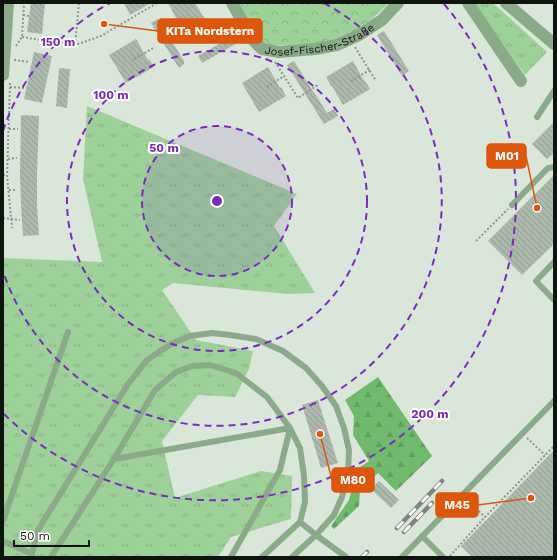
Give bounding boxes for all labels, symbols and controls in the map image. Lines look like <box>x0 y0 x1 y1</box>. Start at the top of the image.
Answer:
callout: KiTa Nordstern <box>158 19 262 43</box>
street label: Josef-Fischer-Straße <box>264 21 377 59</box>
text: KiTa Nordstern <box>166 24 254 38</box>
text: 150 m <box>41 35 75 49</box>
text: 100 m <box>93 88 129 102</box>
text: 50 m <box>149 141 179 155</box>
callout: M01 <box>487 144 526 168</box>
text: M01 <box>495 149 519 163</box>
centre of rings <box>210 194 224 208</box>
text: 200 m <box>411 407 449 421</box>
callout: M80 <box>332 468 374 492</box>
text: M80 <box>340 473 366 487</box>
callout: M45 <box>436 493 478 517</box>
text: M45 <box>444 498 470 512</box>
scale bar <box>14 522 89 548</box>
text: 50 m <box>20 529 50 543</box>

